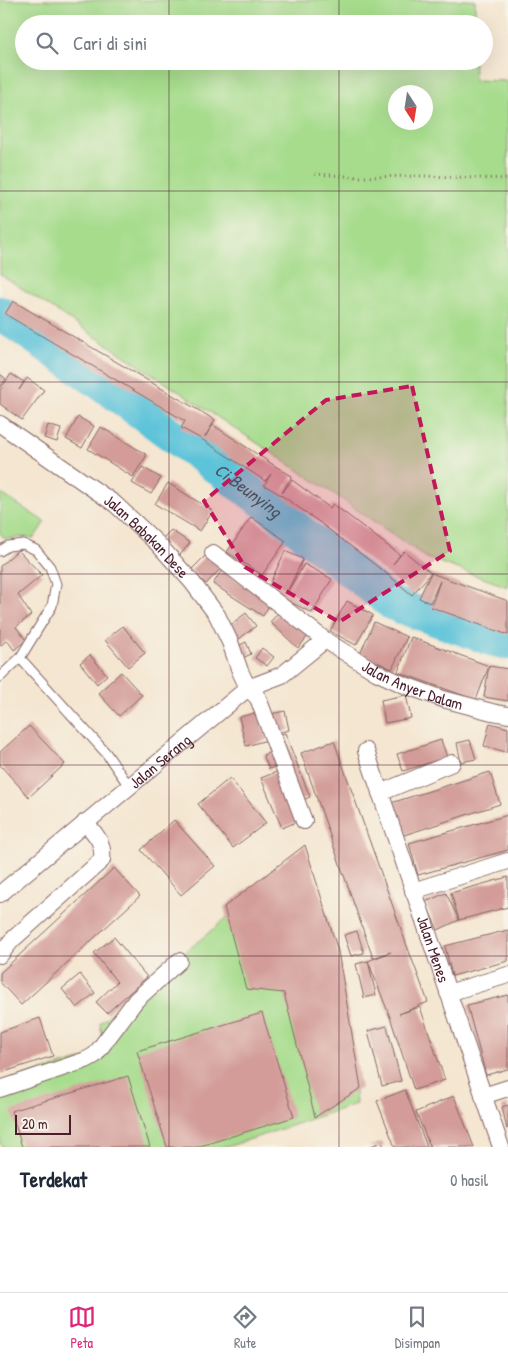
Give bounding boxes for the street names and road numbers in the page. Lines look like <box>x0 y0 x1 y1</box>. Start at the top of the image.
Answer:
street label: Jalan Babakan Dese <box>100 489 195 583</box>
street label: Jalan Anyer Dalam <box>358 655 465 715</box>
street label: Jalan Serang <box>124 729 196 793</box>
street label: Jalan Menes <box>412 912 455 985</box>

